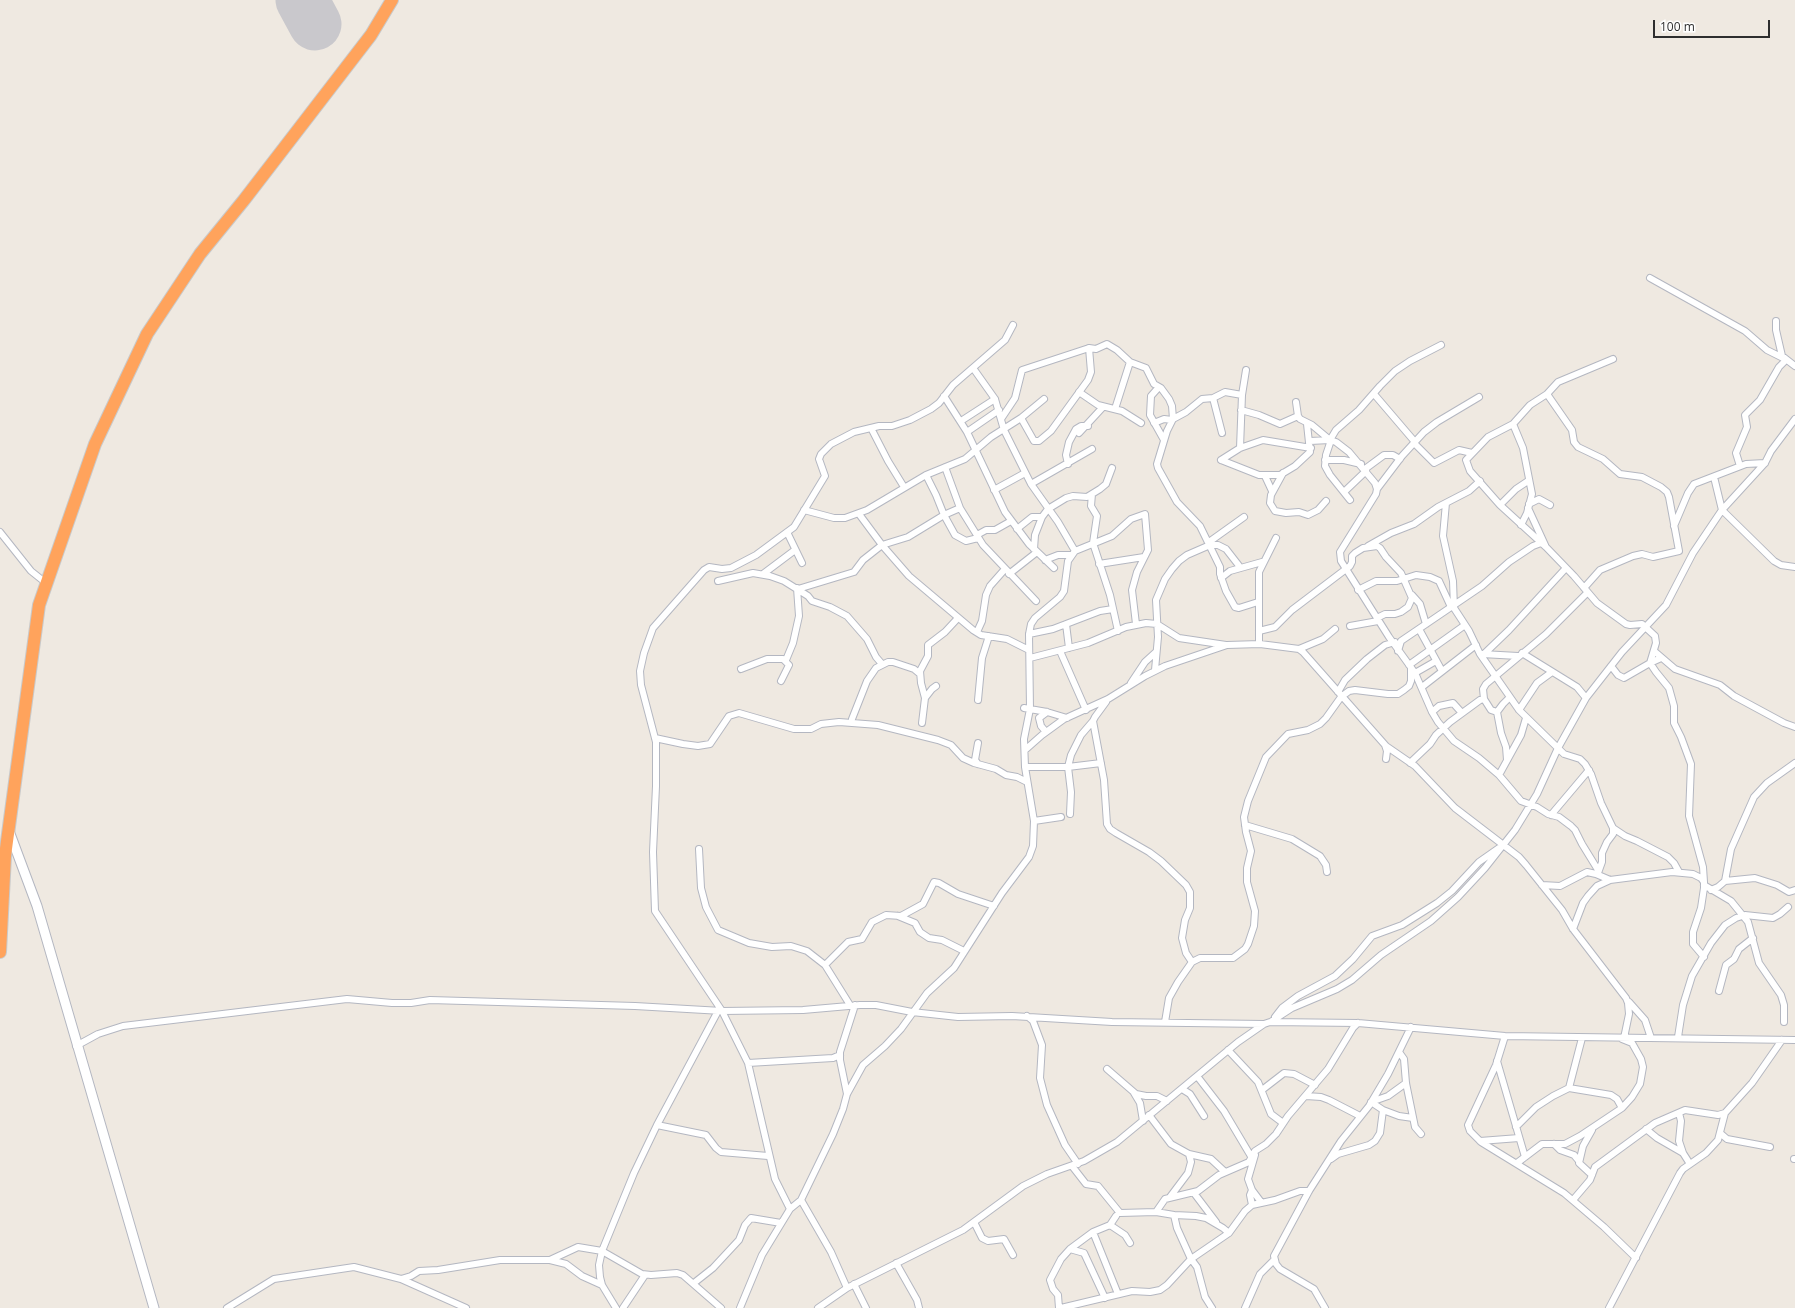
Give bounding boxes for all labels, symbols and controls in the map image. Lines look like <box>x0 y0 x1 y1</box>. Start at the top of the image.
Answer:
scale bar <box>1655 12 1772 38</box>
text: 100 m <box>1660 18 1695 35</box>

